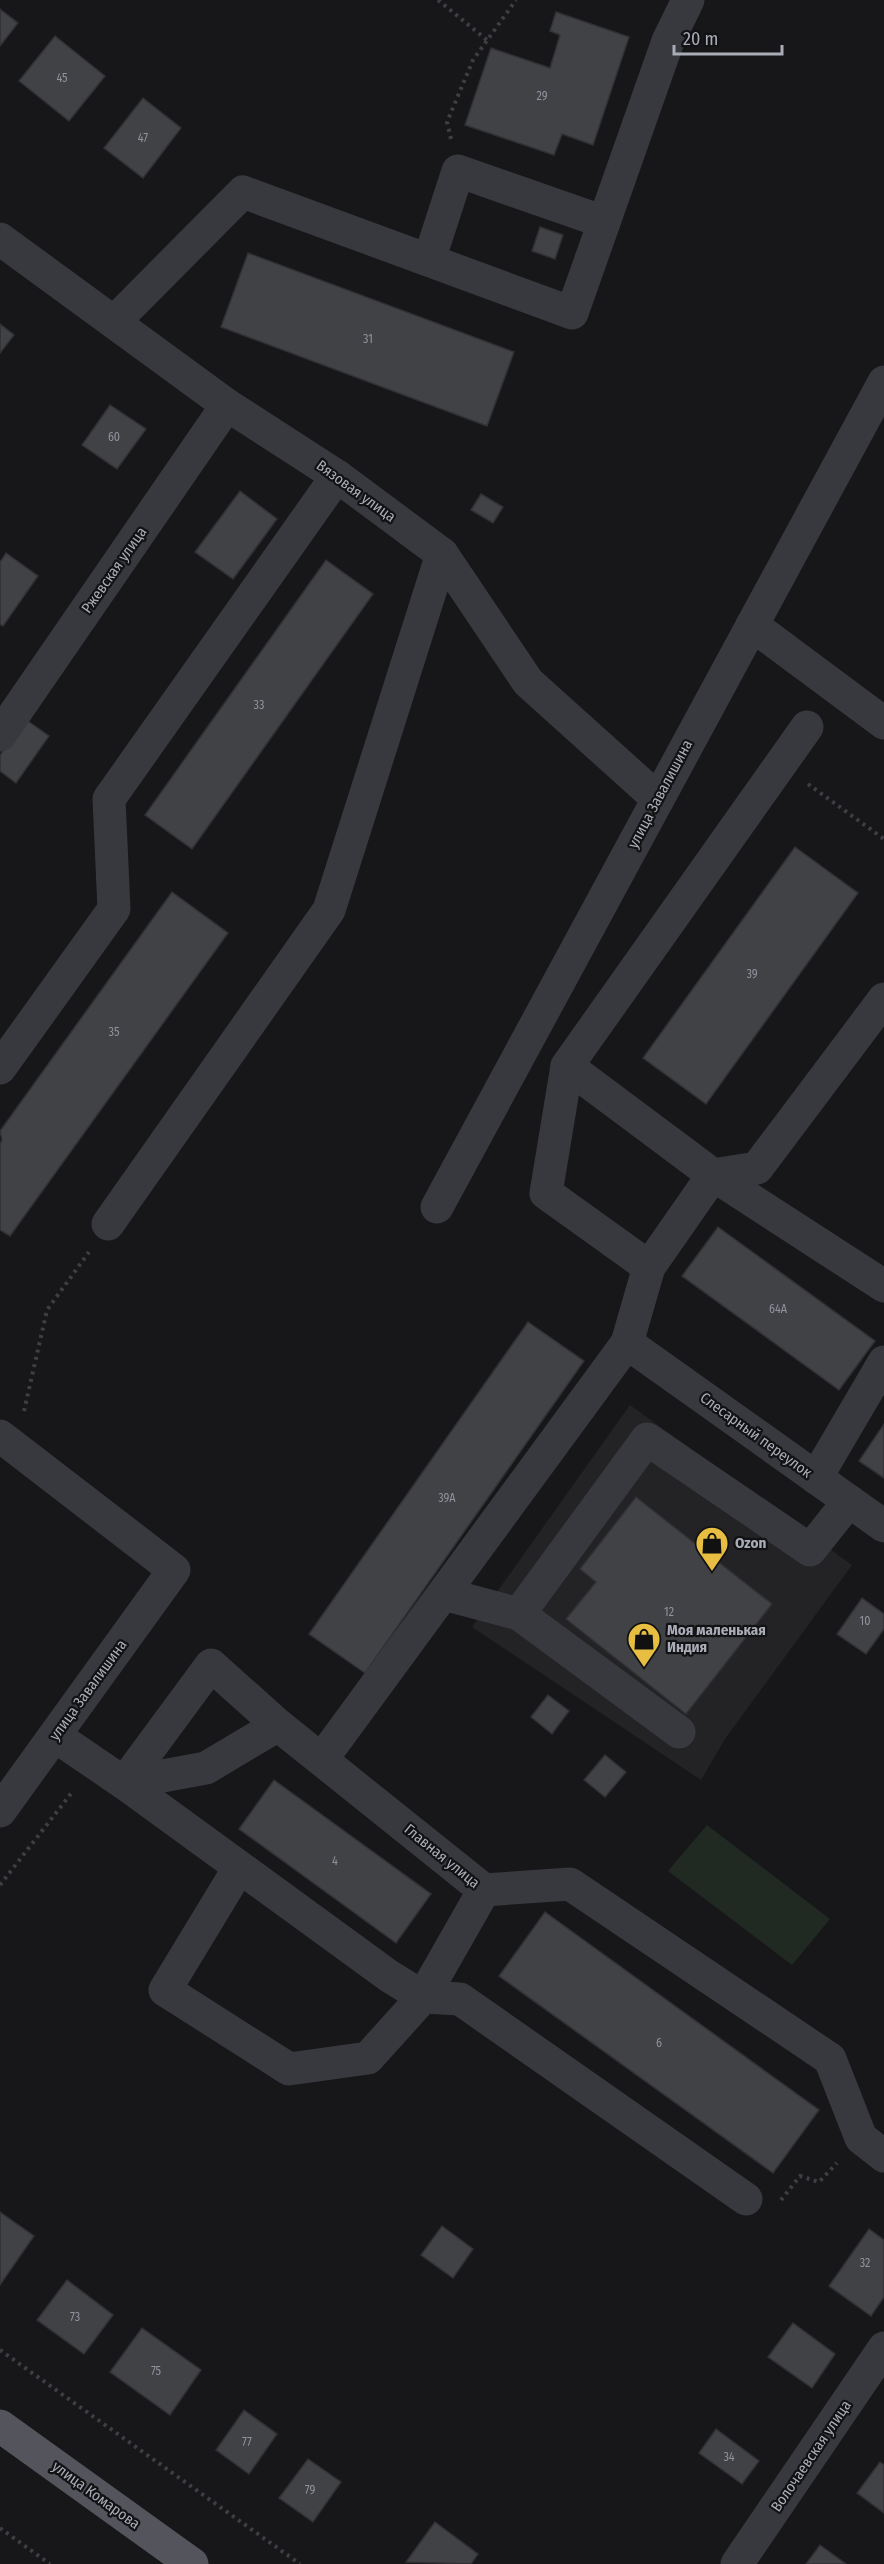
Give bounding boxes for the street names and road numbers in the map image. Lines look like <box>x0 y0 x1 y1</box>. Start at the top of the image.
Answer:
street label: Вязовая улица <box>313 456 399 526</box>
street label: Ржевская улица <box>78 523 150 617</box>
street label: улица Завалишина <box>624 737 696 851</box>
street label: Слесарный переулок <box>697 1388 815 1482</box>
street label: улица Завалишина <box>45 1636 131 1744</box>
street label: Главная улица <box>401 1820 483 1892</box>
street label: Волочаевская улица <box>767 2397 855 2515</box>
street label: улица Комарова <box>49 2457 143 2533</box>

